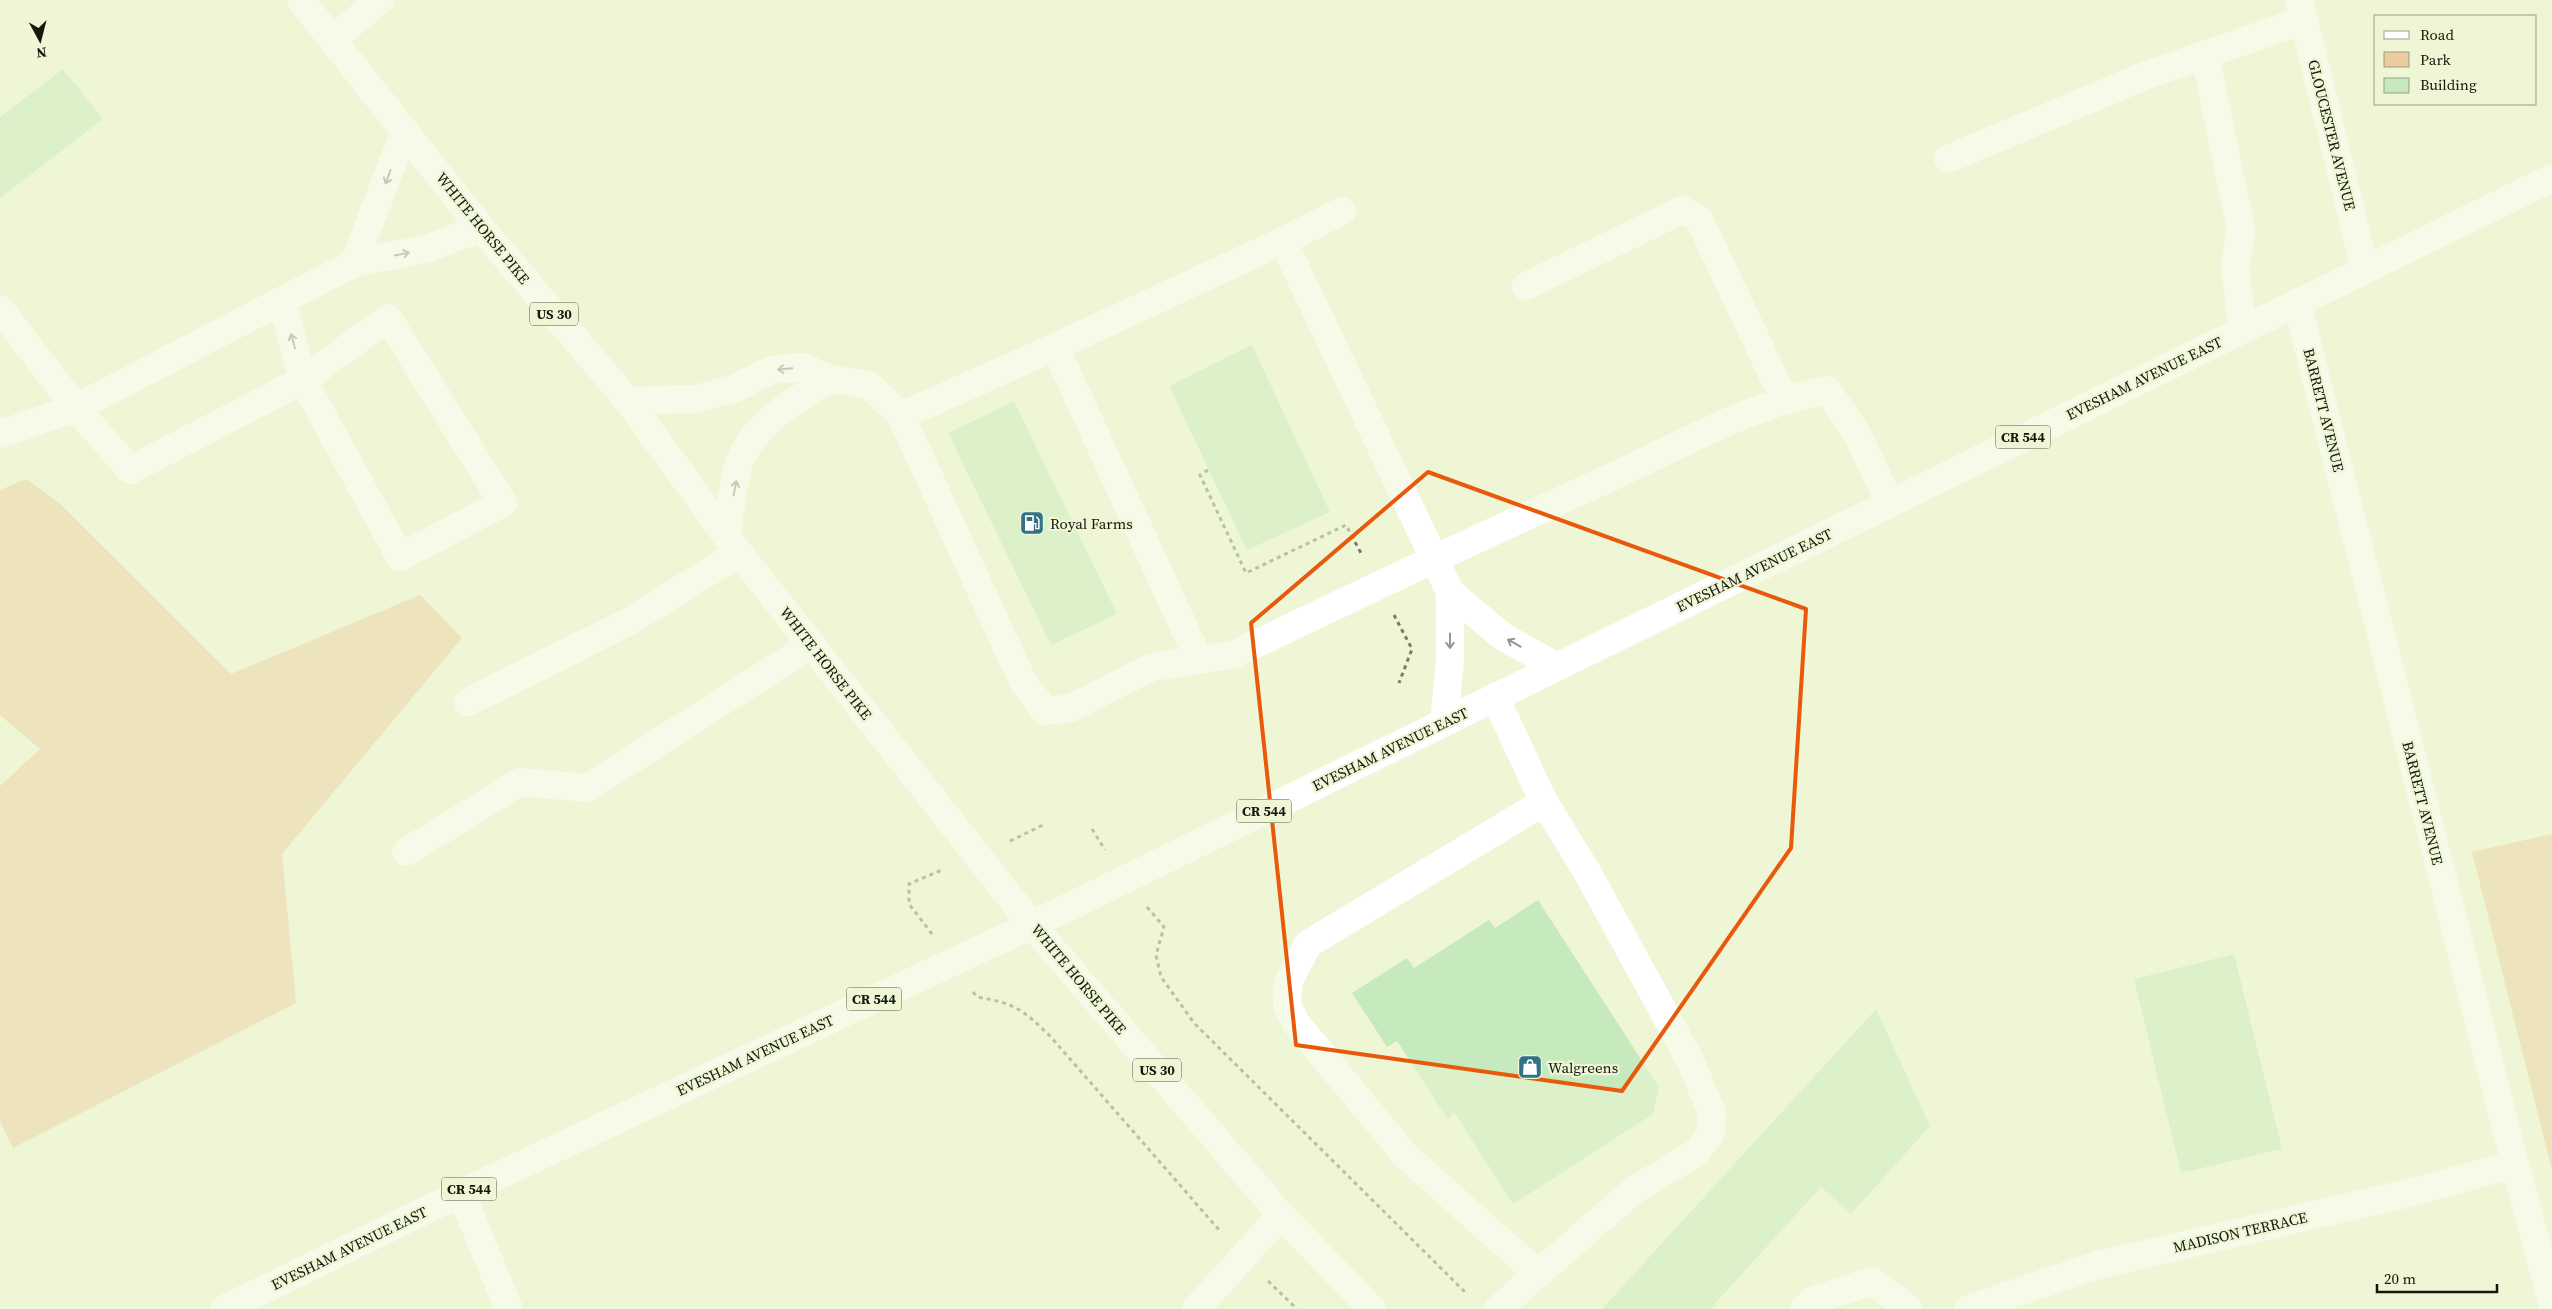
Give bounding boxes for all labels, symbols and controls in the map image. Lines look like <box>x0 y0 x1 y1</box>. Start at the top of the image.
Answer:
north arrow <box>15 15 65 65</box>
legend <box>2374 15 2537 105</box>
text: Road <box>2420 24 2454 45</box>
text: N <box>35 42 48 63</box>
text: Park <box>2420 49 2452 70</box>
street label: GLOUCESTER AVENUE <box>2303 57 2361 213</box>
text: Building <box>2420 74 2477 95</box>
street label: WHITE HORSE PIKE <box>431 168 535 288</box>
one-way arrow <box>383 169 392 184</box>
one-way arrow <box>394 248 410 258</box>
road number: US 30 <box>530 302 578 326</box>
street label: EVESHAM AVENUE EAST <box>2063 331 2225 425</box>
one-way arrow <box>288 333 297 349</box>
street label: BARRETT AVENUE <box>2298 346 2350 474</box>
one-way arrow <box>777 364 793 374</box>
road number: CR 544 <box>1996 426 2050 448</box>
one-way arrow <box>731 481 740 497</box>
fuel station icon: Royal Farms <box>1019 510 1045 536</box>
place label: Royal Farms <box>1050 513 1133 534</box>
street label: EVESHAM AVENUE EAST <box>1673 523 1835 617</box>
street label: WHITE HORSE PIKE <box>775 602 877 724</box>
one-way arrow <box>1445 632 1455 649</box>
one-way arrow <box>1508 638 1522 648</box>
street label: EVESHAM AVENUE EAST <box>1309 702 1471 796</box>
street label: BARRETT AVENUE <box>2397 739 2449 867</box>
road number: CR 544 <box>1236 799 1292 822</box>
street label: WHITE HORSE PIKE <box>1027 919 1131 1039</box>
road number: CR 544 <box>846 988 902 1011</box>
street label: EVESHAM AVENUE EAST <box>673 1009 837 1101</box>
shop icon: Walgreens <box>1517 1054 1543 1080</box>
place label: Walgreens <box>1548 1057 1618 1078</box>
road number: US 30 <box>1133 1058 1181 1082</box>
road number: CR 544 <box>442 1178 496 1200</box>
street label: EVESHAM AVENUE EAST <box>268 1201 430 1295</box>
street label: MADISON TERRACE <box>2171 1206 2309 1258</box>
scale bar <box>2377 1262 2497 1294</box>
text: 20 m <box>2384 1268 2416 1289</box>

